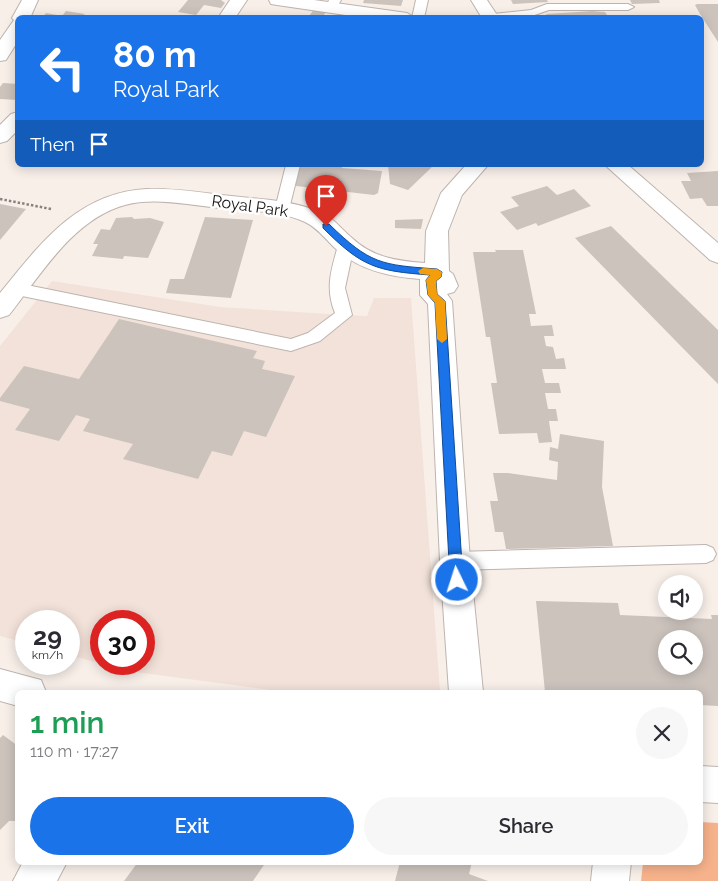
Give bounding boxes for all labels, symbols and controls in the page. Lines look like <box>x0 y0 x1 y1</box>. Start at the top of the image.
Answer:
text: 80 m <box>113 34 197 75</box>
icon: left <box>30 35 95 100</box>
text: Royal Park <box>113 76 219 102</box>
icon: arrive <box>85 130 113 158</box>
text: Then <box>30 133 75 155</box>
pin <box>305 175 347 226</box>
icon: arrive <box>312 182 340 210</box>
street label: Royal Park <box>210 191 290 221</box>
position arrow <box>430 553 482 605</box>
map controls <box>658 575 703 675</box>
button: sound <box>658 575 703 620</box>
speed limit sign: 30 <box>90 610 155 675</box>
text: 29 <box>33 621 62 651</box>
button: search <box>658 630 703 675</box>
text: km/h <box>32 648 63 662</box>
text: 1 min <box>30 705 105 740</box>
button: close <box>636 707 688 759</box>
text: 110 m · 17:27 <box>30 742 119 761</box>
button: Exit <box>30 797 354 855</box>
button: Share <box>364 797 688 855</box>

